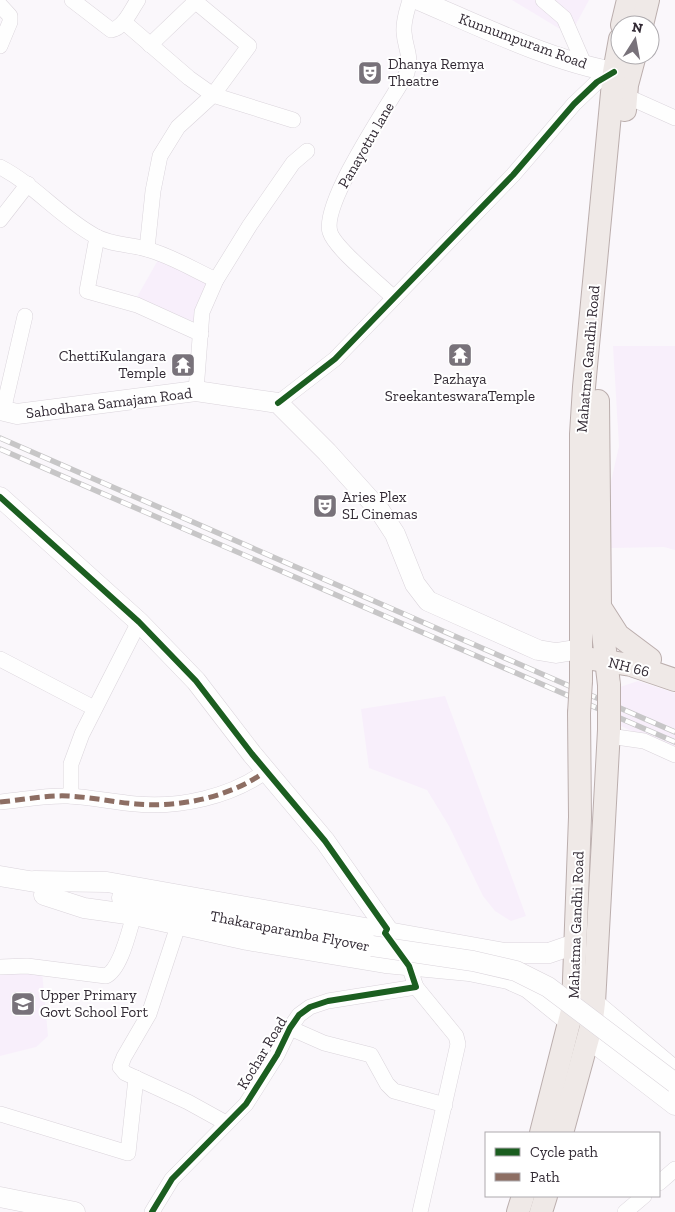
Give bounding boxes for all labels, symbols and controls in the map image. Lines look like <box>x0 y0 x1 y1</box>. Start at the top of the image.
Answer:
street label: Kunnumpuram Road <box>456 9 590 73</box>
north arrow <box>610 15 660 65</box>
text: N <box>631 18 645 37</box>
place label: Dhanya Remya Theatre <box>388 55 484 90</box>
theatre icon: Dhanya Remya Theatre <box>357 60 383 86</box>
street label: Panayottu lane <box>334 99 398 191</box>
street label: Mahatma Gandhi Road <box>573 284 603 433</box>
temple icon: Pazhaya SreekanteswaraTemple <box>447 342 473 368</box>
place label: ChettiKulangara Temple <box>59 347 166 382</box>
temple icon: ChettiKulangara Temple <box>170 352 196 378</box>
place label: Pazhaya SreekanteswaraTemple <box>385 370 535 405</box>
street label: Sahodhara Samajam Road <box>25 384 194 422</box>
place label: Aries Plex SL Cinemas <box>342 488 418 523</box>
theatre icon: Aries Plex SL Cinemas <box>312 493 338 519</box>
street label: NH 66 <box>607 653 651 681</box>
street label: Mahatma Gandhi Road <box>564 850 588 999</box>
street label: Thakaraparamba Flyover <box>209 907 371 955</box>
place label: Upper Primary Govt School Fort <box>40 986 149 1021</box>
school or university icon: Upper Primary Govt School Fort <box>10 991 36 1017</box>
street label: Kochar Road <box>233 1013 291 1092</box>
legend <box>485 1132 660 1197</box>
text: Cycle path <box>530 1143 599 1161</box>
text: Path <box>530 1168 560 1186</box>

